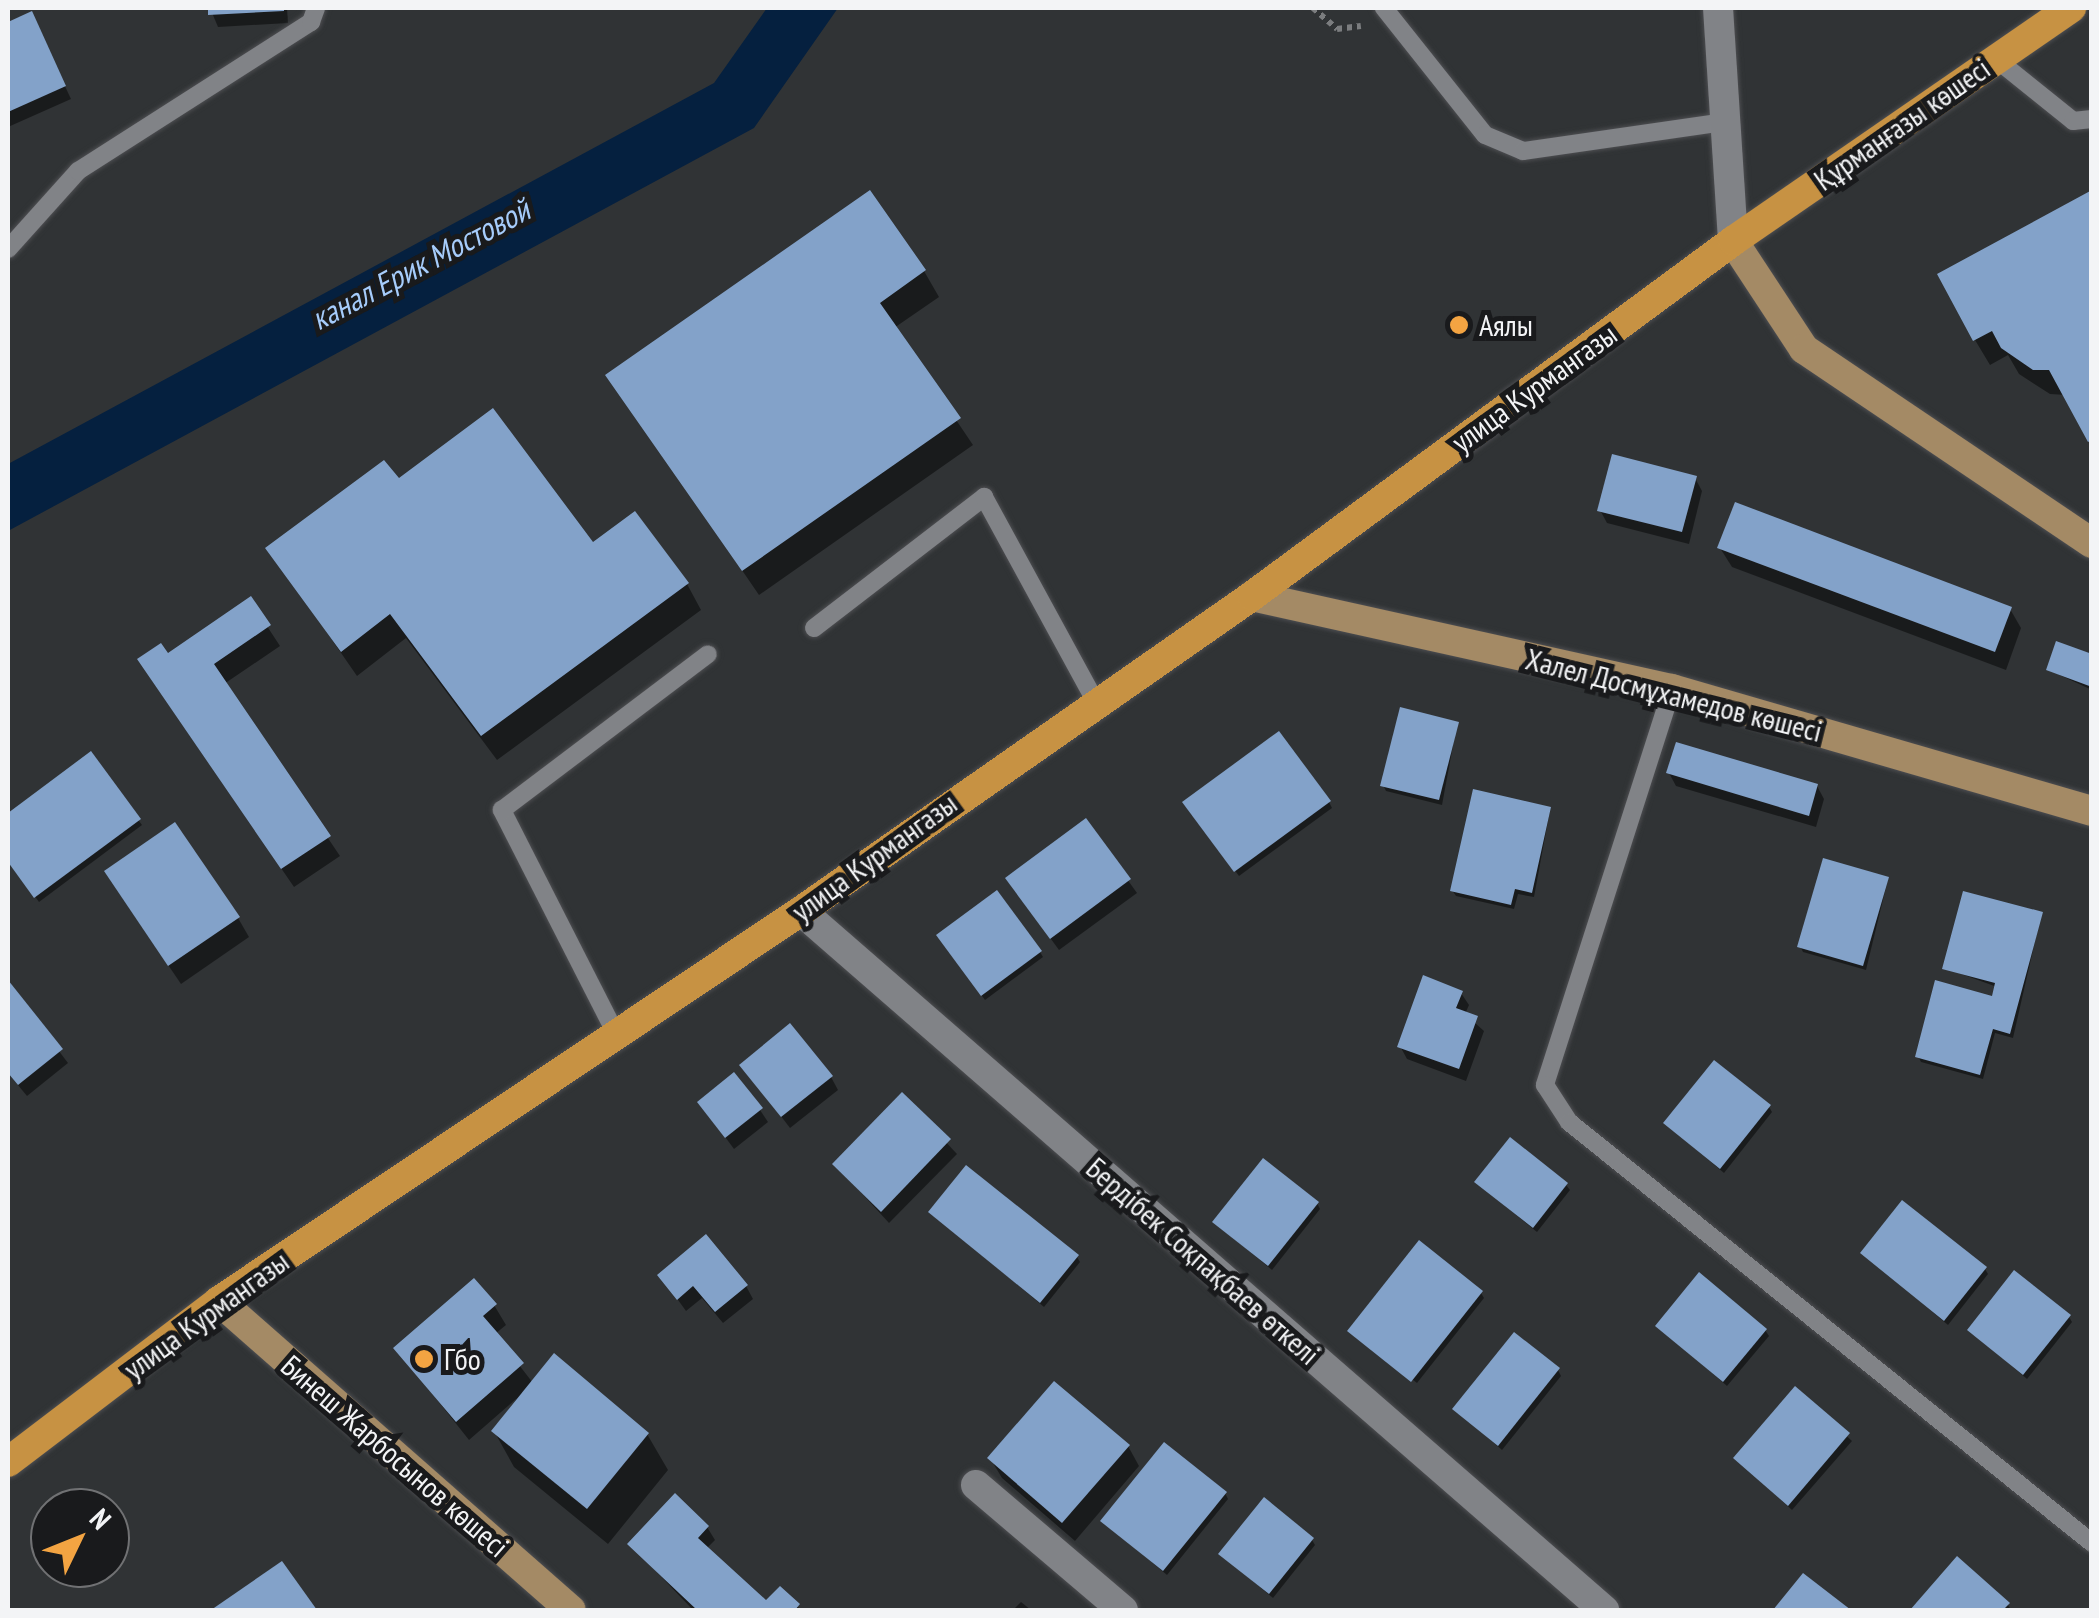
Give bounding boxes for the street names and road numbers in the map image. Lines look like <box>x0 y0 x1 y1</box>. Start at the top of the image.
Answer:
street label: Құрманғазы көшесі <box>1807 50 1997 198</box>
street label: улица Курмангазы <box>1445 316 1623 460</box>
street label: Халел Досмұхамедов көшесі <box>1522 641 1826 749</box>
street label: улица Курмангазы <box>785 785 963 929</box>
street label: Бердібек Соқпақбаев өткелі <box>1079 1150 1327 1372</box>
street label: улица Курмангазы <box>117 1243 295 1387</box>
street label: Бинеш Жарбосынов көшесі <box>274 1347 516 1565</box>

